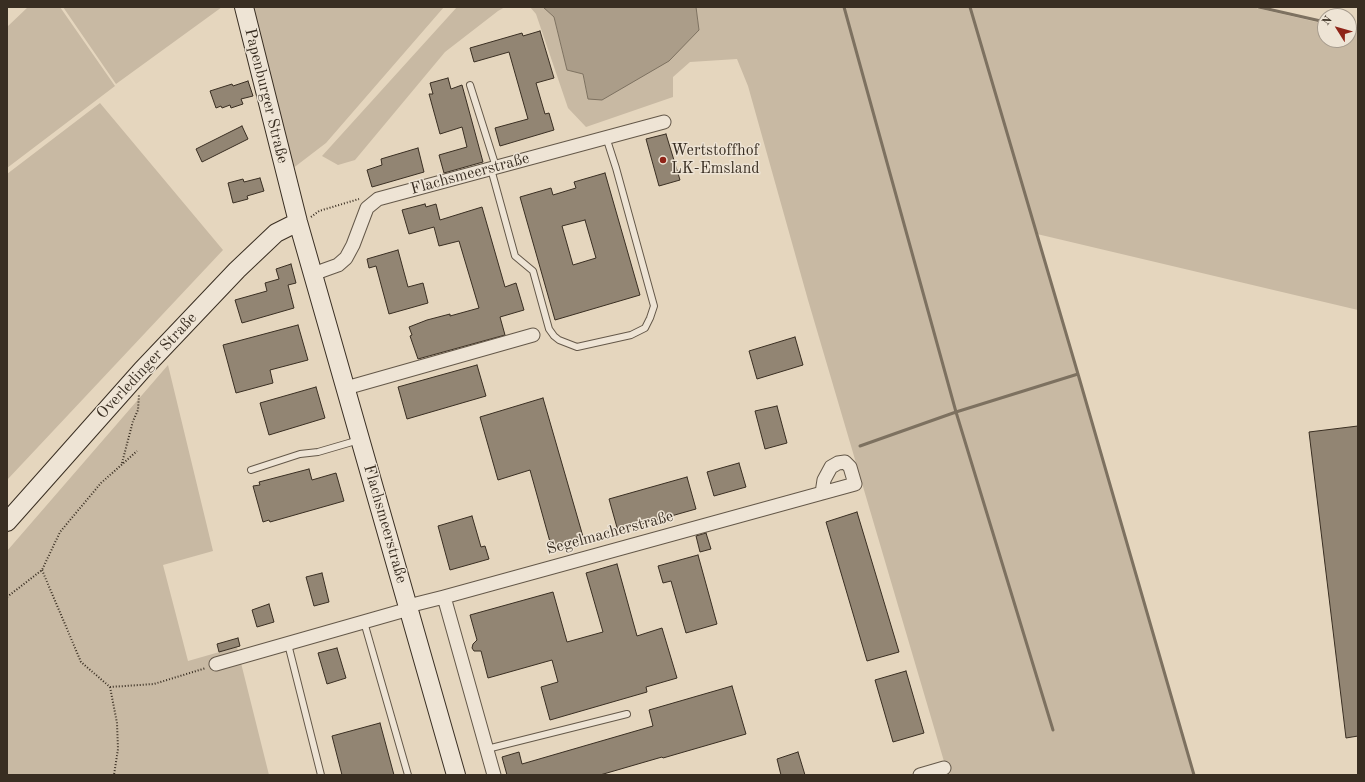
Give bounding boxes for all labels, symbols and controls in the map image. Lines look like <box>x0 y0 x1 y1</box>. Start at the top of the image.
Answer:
north arrow <box>1317 8 1357 48</box>
text: N <box>1321 14 1335 28</box>
street label: Papenburger Straße <box>240 27 292 165</box>
place label: Wertstoffhof LK-Emsland <box>671 141 760 179</box>
street label: Flachsmeerstraße <box>408 149 532 199</box>
marker: Wertstoffhof LK-Emsland <box>658 155 668 165</box>
street label: Overledinger Straße <box>93 309 201 423</box>
street label: Flachsmeerstraße <box>359 463 411 585</box>
street label: Segelmacherstraße <box>544 507 676 559</box>

